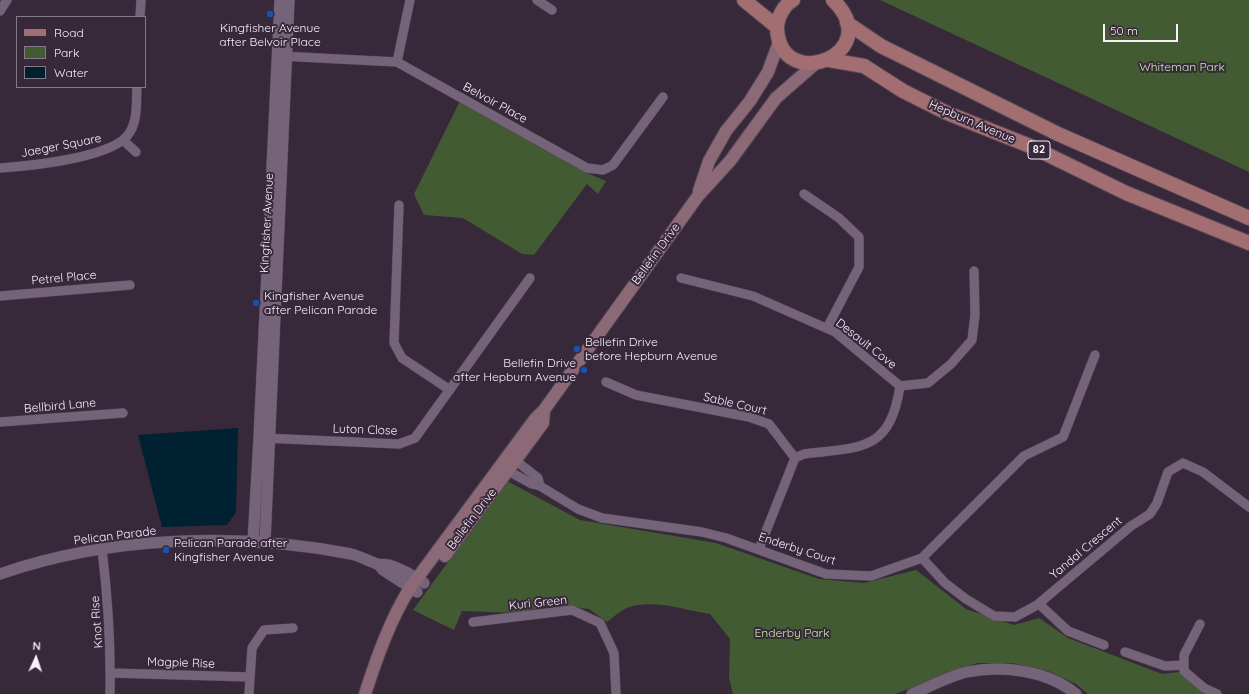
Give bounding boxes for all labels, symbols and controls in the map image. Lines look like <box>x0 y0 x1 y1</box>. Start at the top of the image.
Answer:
marker: Kingfisher Avenue after Belvoir Place <box>265 9 275 19</box>
legend <box>16 16 146 88</box>
scale bar <box>1105 16 1180 42</box>
place label: Kingfisher Avenue after Belvoir Place <box>219 21 321 49</box>
text: 50 m <box>1110 23 1138 38</box>
text: Road <box>54 25 84 40</box>
text: Park <box>54 45 79 60</box>
park label: Whiteman Park <box>1139 60 1225 74</box>
text: Water <box>54 65 88 80</box>
street label: Belvoir Place <box>460 79 530 127</box>
street label: Hepburn Avenue <box>927 97 1017 147</box>
street label: Jaeger Square <box>19 131 103 161</box>
road number: 82 <box>1028 141 1050 159</box>
street label: Kingfisher Avenue <box>257 173 277 273</box>
street label: Bellefin Drive <box>629 220 683 288</box>
street label: Petrel Place <box>31 268 97 288</box>
place label: Kingfisher Avenue after Pelican Parade <box>264 289 377 317</box>
marker: Kingfisher Avenue after Pelican Parade <box>251 298 261 308</box>
street label: Desault Cove <box>833 316 899 372</box>
place label: Bellefin Drive before Hepburn Avenue <box>585 335 717 363</box>
marker: Bellefin Drive before Hepburn Avenue <box>572 344 582 354</box>
place label: Bellefin Drive after Hepburn Avenue <box>453 356 576 384</box>
marker: Bellefin Drive after Hepburn Avenue <box>579 365 589 375</box>
street label: Sable Court <box>702 390 768 418</box>
street label: Bellbird Lane <box>23 396 97 416</box>
street label: Luton Close <box>332 422 398 438</box>
street label: Bellefin Drive <box>444 486 500 552</box>
street label: Yandal Crescent <box>1047 514 1125 582</box>
street label: Pelican Parade <box>73 524 157 548</box>
street label: Enderby Court <box>757 530 837 568</box>
place label: Pelican Parade after Kingfisher Avenue <box>174 536 287 564</box>
marker: Pelican Parade after Kingfisher Avenue <box>161 545 171 555</box>
street label: Kuri Green <box>508 593 568 613</box>
street label: Knot Rise <box>88 595 106 649</box>
park label: Enderby Park <box>754 626 830 640</box>
north arrow <box>16 638 56 678</box>
text: N <box>32 639 41 653</box>
street label: Magpie Rise <box>147 655 215 671</box>

